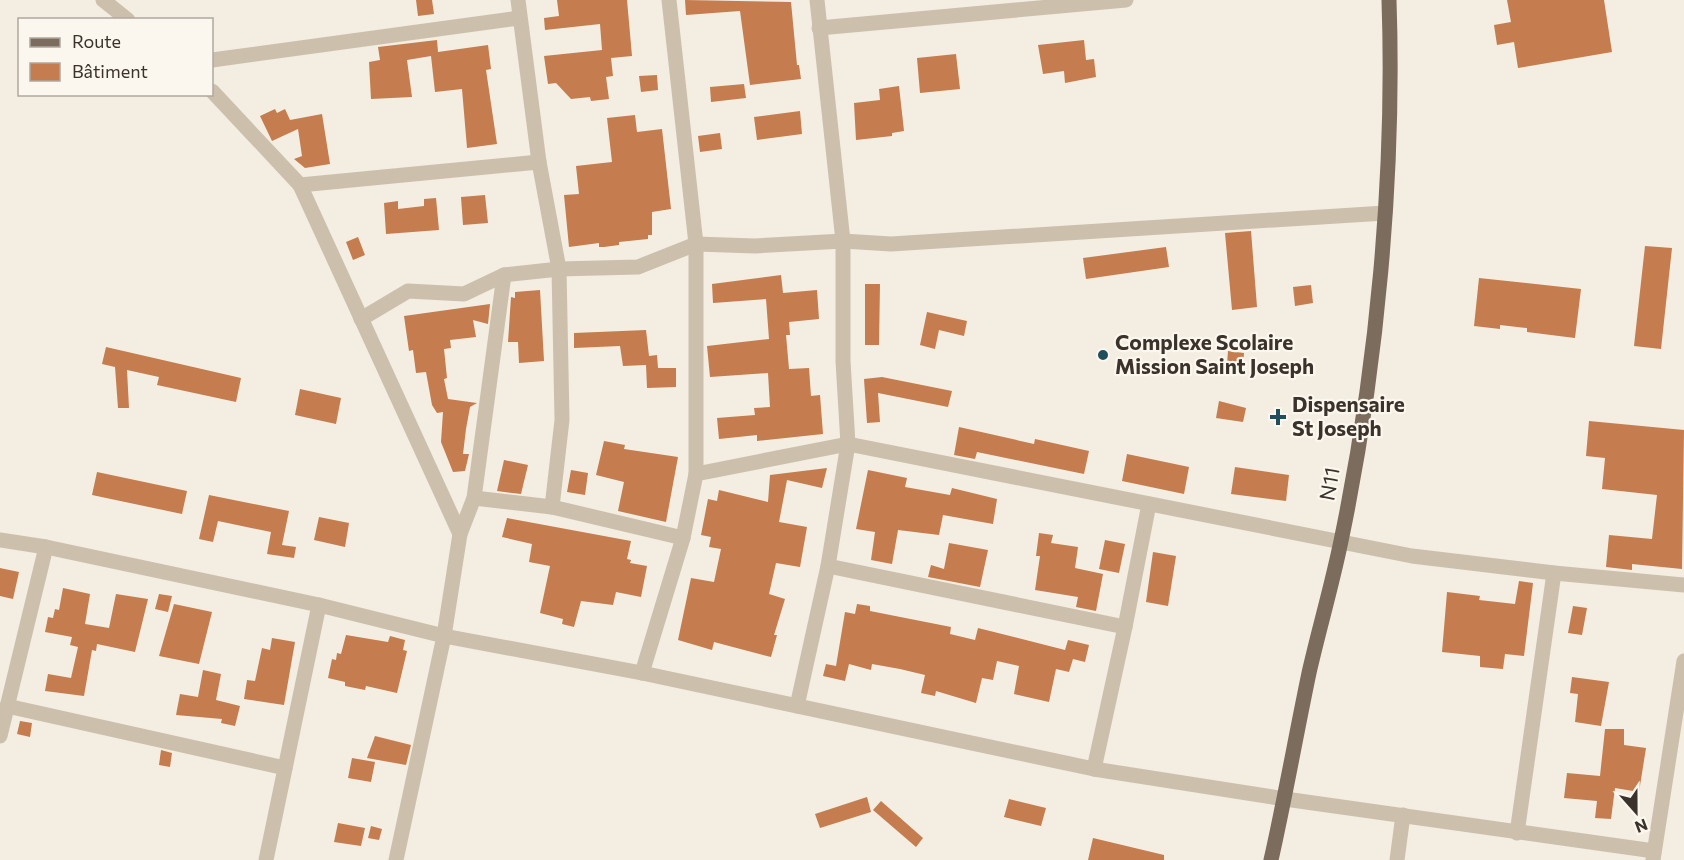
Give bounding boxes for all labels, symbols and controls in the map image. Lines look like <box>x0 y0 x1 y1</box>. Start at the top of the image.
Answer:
legend <box>18 18 213 96</box>
text: Route <box>72 30 121 52</box>
text: Bâtiment <box>72 60 148 82</box>
place label: Complexe Scolaire Mission Saint Joseph <box>1115 329 1314 378</box>
marker: Complexe Scolaire Mission Saint Joseph <box>1096 348 1110 362</box>
place label: Dispensaire St Joseph <box>1292 391 1405 440</box>
marker: Dispensaire St Joseph <box>1269 408 1287 426</box>
street label: N11 <box>1313 465 1344 503</box>
north arrow <box>1606 782 1666 842</box>
text: N <box>1633 815 1651 837</box>

